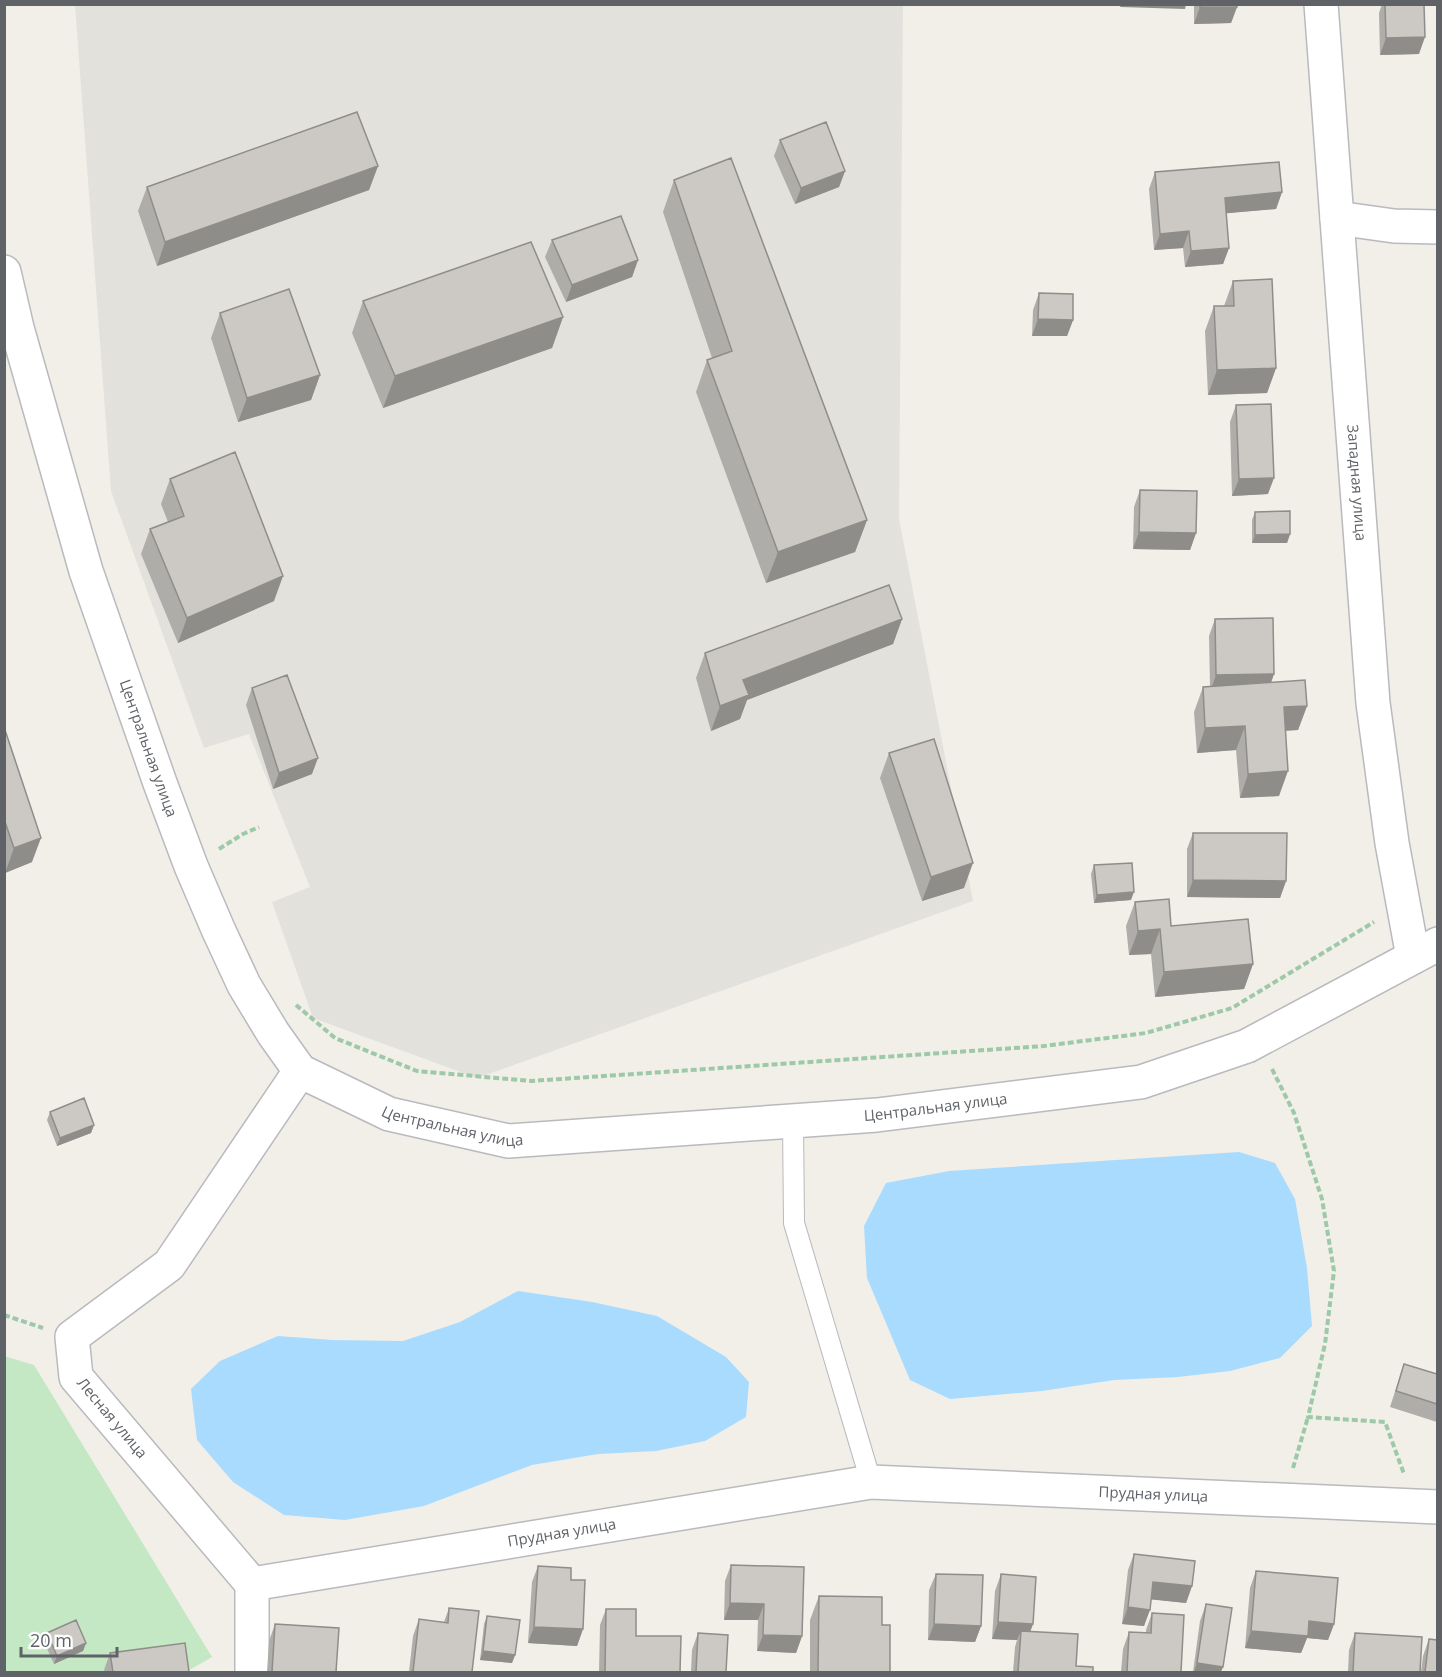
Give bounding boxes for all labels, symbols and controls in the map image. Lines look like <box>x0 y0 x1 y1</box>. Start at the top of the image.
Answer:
street label: Западная улица <box>1343 424 1372 542</box>
street label: Центральная улица <box>116 677 183 820</box>
street label: Центральная улица <box>863 1088 1008 1125</box>
street label: Центральная улица <box>379 1101 524 1150</box>
street label: Лесная улица <box>73 1373 152 1462</box>
street label: Прудная улица <box>1098 1481 1209 1506</box>
street label: Прудная улица <box>506 1513 617 1551</box>
scale bar <box>21 1620 117 1658</box>
text: 20 m <box>30 1628 72 1652</box>

